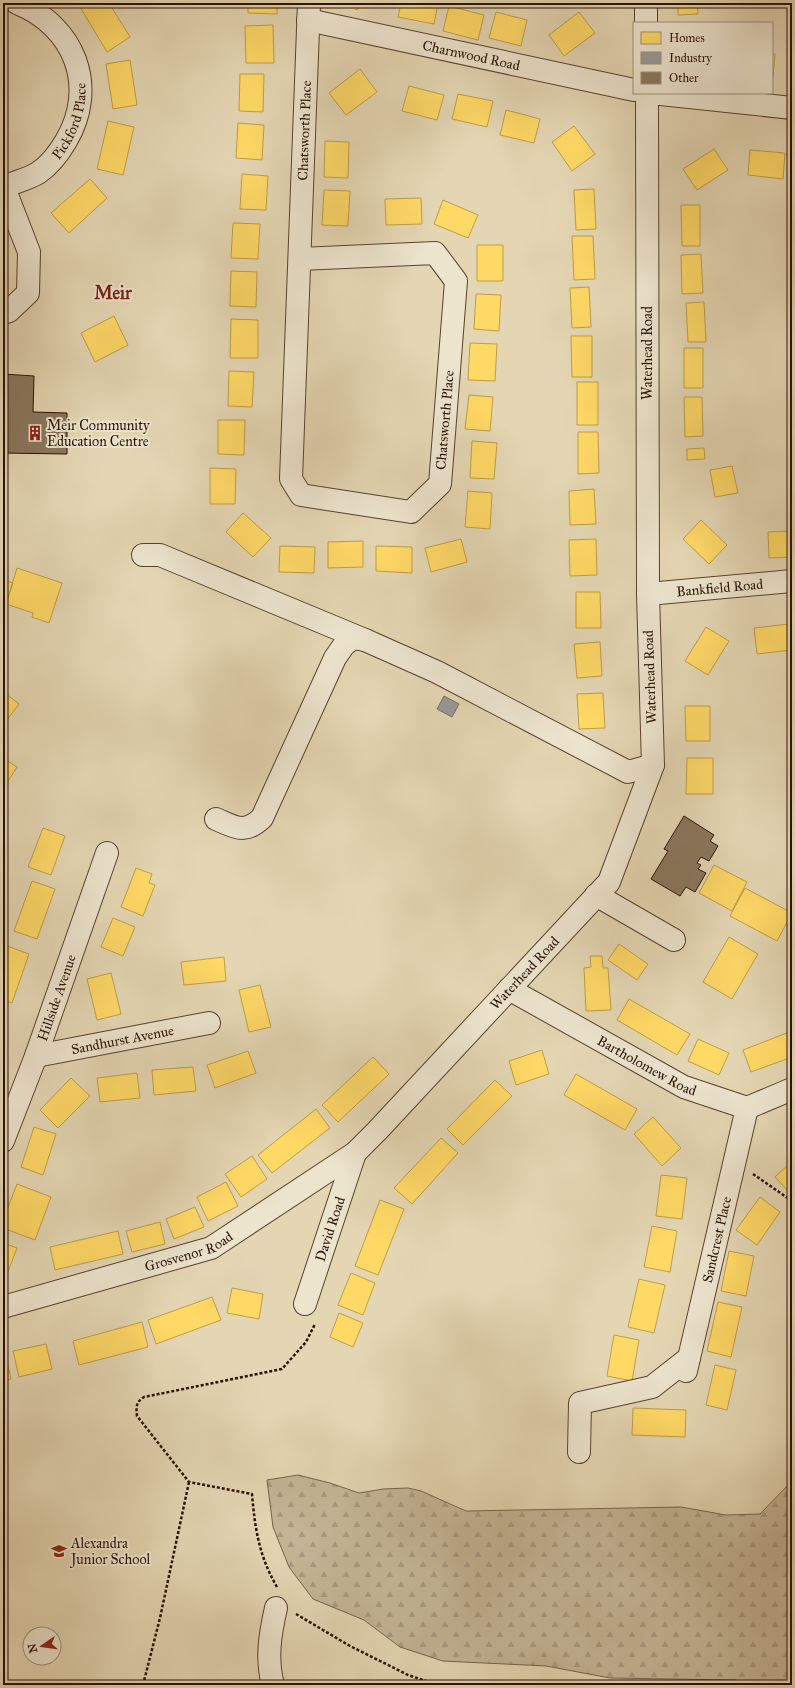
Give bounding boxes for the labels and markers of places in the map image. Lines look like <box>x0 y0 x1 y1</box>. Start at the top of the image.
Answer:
place label: Meir Community Education Centre <box>47 417 150 450</box>
building icon: Meir Community Education Centre <box>26 424 44 442</box>
place label: Alexandra Junior School <box>69 1535 150 1569</box>
school or university icon: Alexandra Junior School <box>50 1542 68 1560</box>

